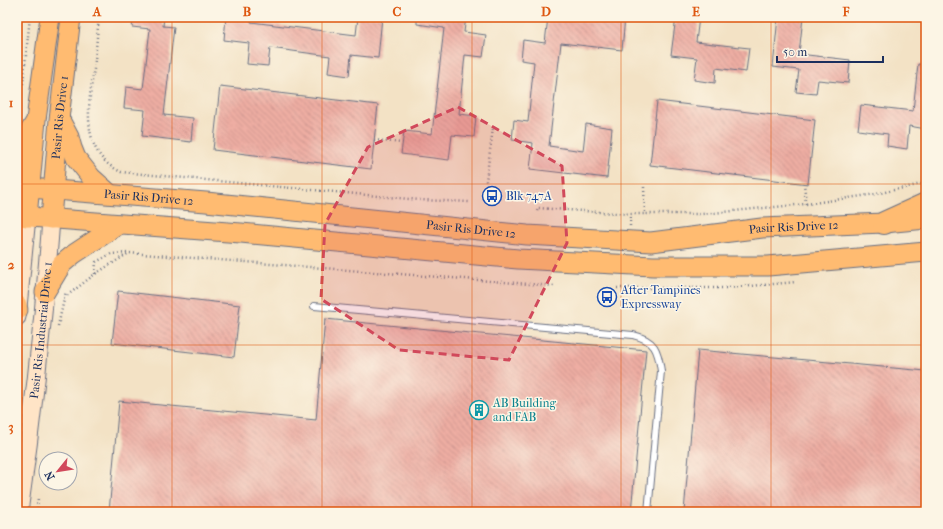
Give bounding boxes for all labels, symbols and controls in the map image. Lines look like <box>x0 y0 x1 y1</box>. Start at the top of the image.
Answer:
text: A <box>92 4 102 19</box>
text: B <box>243 4 252 19</box>
text: C <box>393 4 402 19</box>
text: D <box>541 4 551 19</box>
text: E <box>692 4 700 19</box>
text: F <box>842 4 850 19</box>
scale bar <box>777 38 883 64</box>
text: 50 m <box>783 45 807 59</box>
street label: Pasir Ris Drive 1 <box>49 75 71 160</box>
text: 1 <box>9 95 14 110</box>
bus stop icon: Blk 747A <box>481 185 503 207</box>
street label: Pasir Ris Drive 12 <box>103 187 194 208</box>
place label: Blk 747A <box>506 189 552 203</box>
street label: Pasir Ris Drive 12 <box>426 218 517 241</box>
street label: Pasir Ris Drive 12 <box>748 218 839 237</box>
text: 2 <box>8 257 15 272</box>
street label: Pasir Ris Industrial Drive 1 <box>27 261 55 400</box>
place label: After Tampines Expressway <box>620 283 701 311</box>
bus stop icon: After Tampines Expressway <box>596 286 618 308</box>
place label: AB Building and FAB <box>492 396 557 424</box>
building icon: AB Building and FAB <box>468 399 490 421</box>
text: 3 <box>8 419 14 435</box>
north arrow <box>38 451 78 491</box>
text: N <box>42 468 57 483</box>

